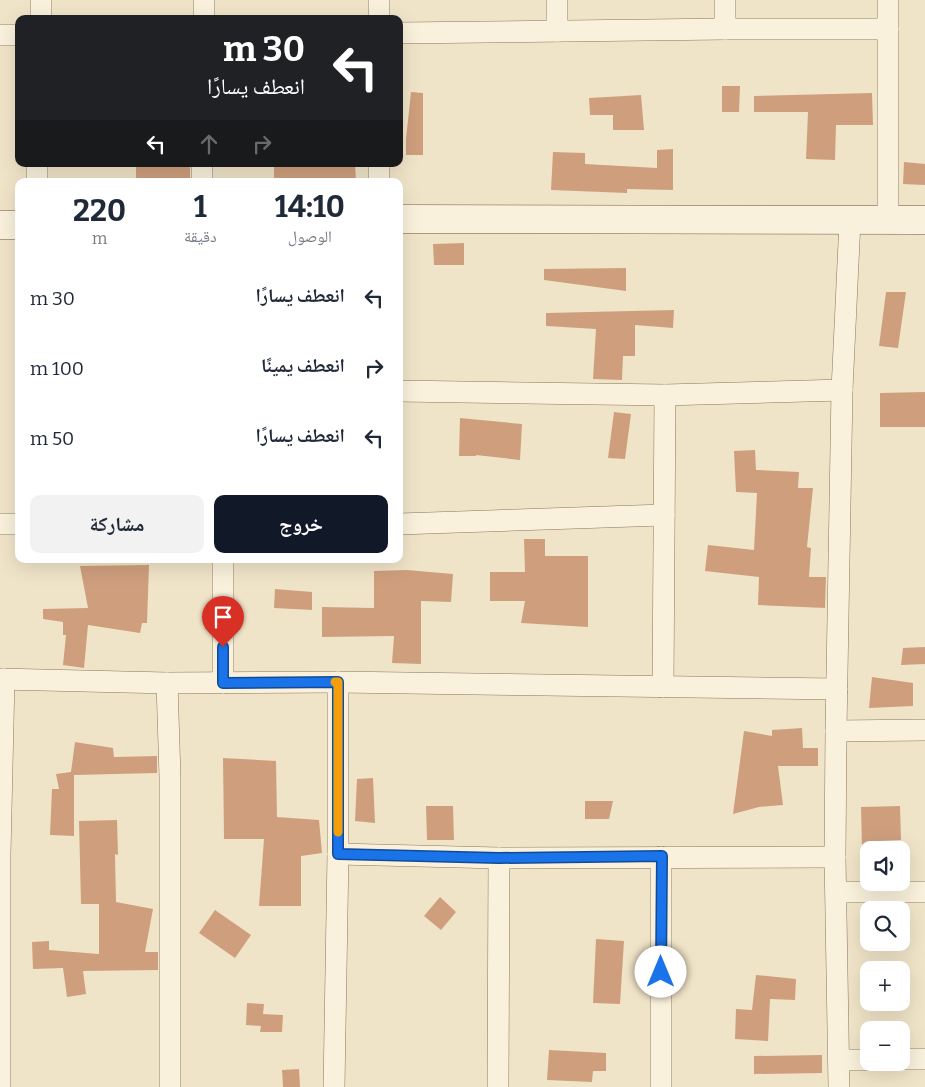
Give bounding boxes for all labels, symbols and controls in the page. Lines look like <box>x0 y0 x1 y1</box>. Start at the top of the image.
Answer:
text: 30 m <box>223 28 305 70</box>
icon: left <box>323 35 388 100</box>
text: انعطف يسارًا <box>207 73 305 100</box>
icon: left <box>142 130 170 158</box>
icon: ahead <box>195 130 223 158</box>
icon: right <box>248 130 276 158</box>
text: 1 <box>194 189 207 225</box>
text: 14:10 <box>275 189 345 225</box>
text: 220 <box>73 193 126 229</box>
text: دقيقة <box>184 227 217 246</box>
text: الوصول <box>288 227 332 246</box>
text: m <box>92 229 107 248</box>
text: انعطف يسارًا <box>255 284 345 307</box>
icon: left <box>360 284 388 312</box>
text: 30 m <box>30 287 75 310</box>
text: انعطف يمينًا <box>261 354 345 377</box>
icon: right <box>360 354 388 382</box>
text: 100 m <box>30 357 84 380</box>
text: انعطف يسارًا <box>255 424 345 447</box>
icon: left <box>360 424 388 452</box>
text: 50 m <box>30 427 74 450</box>
button: مشاركة <box>30 495 204 553</box>
button: خروج <box>214 495 388 553</box>
pin <box>202 596 244 647</box>
icon: arrive <box>209 603 237 631</box>
map controls <box>860 841 910 1071</box>
button: sound <box>860 841 910 891</box>
button: search <box>860 901 910 951</box>
position arrow <box>634 945 686 997</box>
button: + <box>860 961 910 1011</box>
button: − <box>860 1021 910 1071</box>

